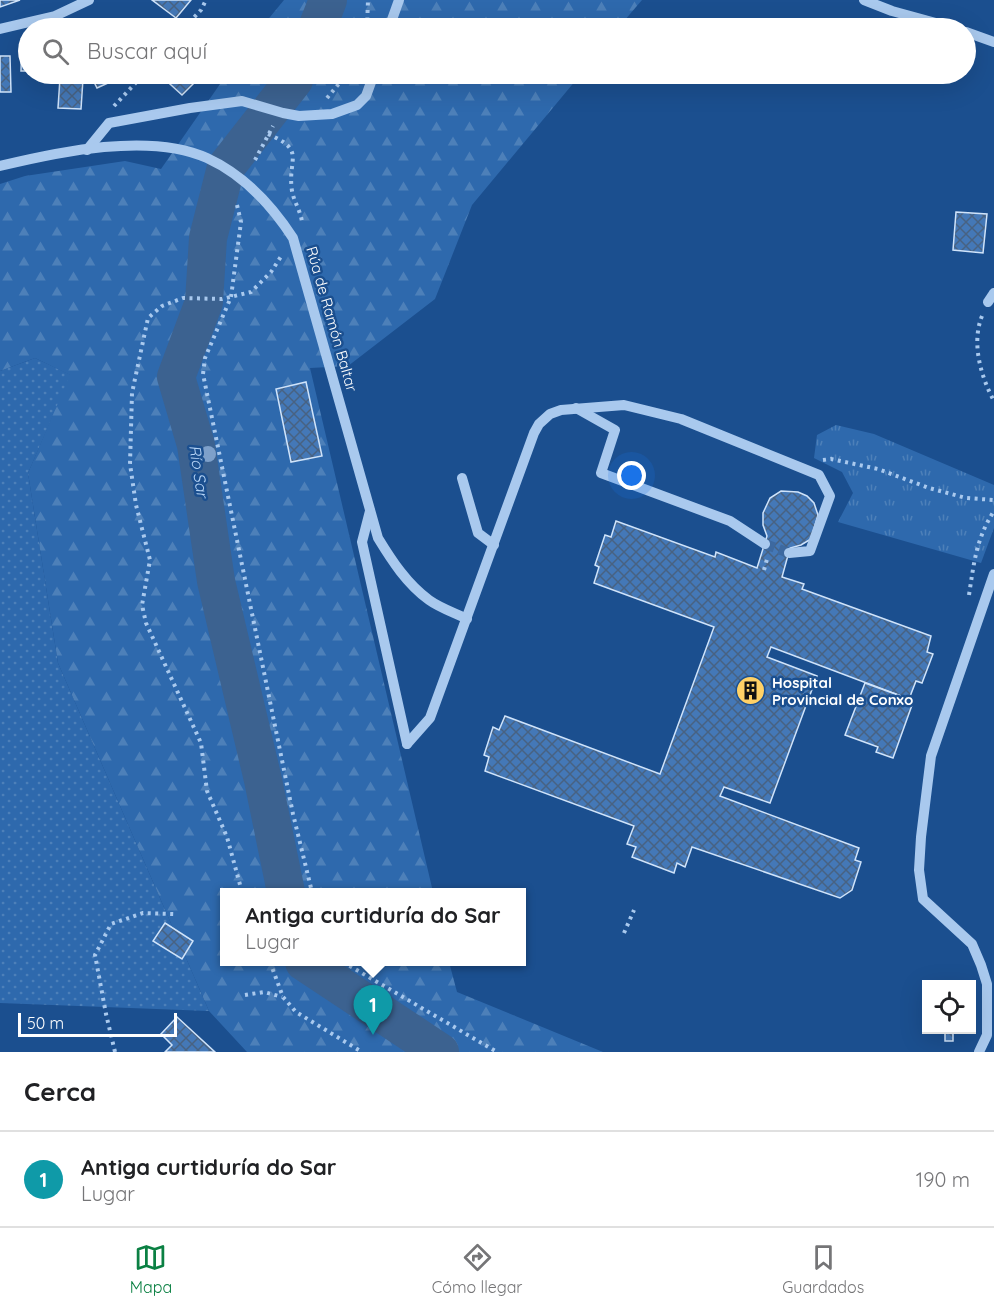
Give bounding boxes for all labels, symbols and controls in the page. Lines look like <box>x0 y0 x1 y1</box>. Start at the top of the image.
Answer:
search box <box>18 18 976 84</box>
icon: search <box>39 35 72 68</box>
text: Buscar aquí <box>87 37 207 65</box>
street label: Rúa de Ramón Baltar <box>302 244 362 394</box>
water label: Río Sar <box>185 443 213 501</box>
your location <box>617 461 646 490</box>
place label: Hospital Provincial de Conxo <box>772 673 913 709</box>
building icon: Hospital Provincial de Conxo <box>735 675 767 707</box>
popup <box>220 888 526 966</box>
text: Antiga curtiduría do Sar <box>245 901 501 929</box>
text: Lugar <box>245 929 299 954</box>
map controls <box>922 980 976 1034</box>
button: locate <box>922 980 976 1034</box>
pin: 1 <box>354 986 392 1035</box>
scale bar <box>18 1010 177 1038</box>
text: 50 m <box>27 1013 64 1033</box>
text: Cerca <box>24 1075 96 1108</box>
text: Antiga curtiduría do Sar <box>81 1153 336 1181</box>
text: 1 <box>40 1167 47 1192</box>
text: 190 m <box>916 1167 970 1192</box>
text: Lugar <box>81 1181 135 1206</box>
tab: Mapa <box>130 1241 172 1297</box>
tab: Cómo llegar <box>432 1241 522 1297</box>
tab: Guardados <box>782 1241 864 1297</box>

